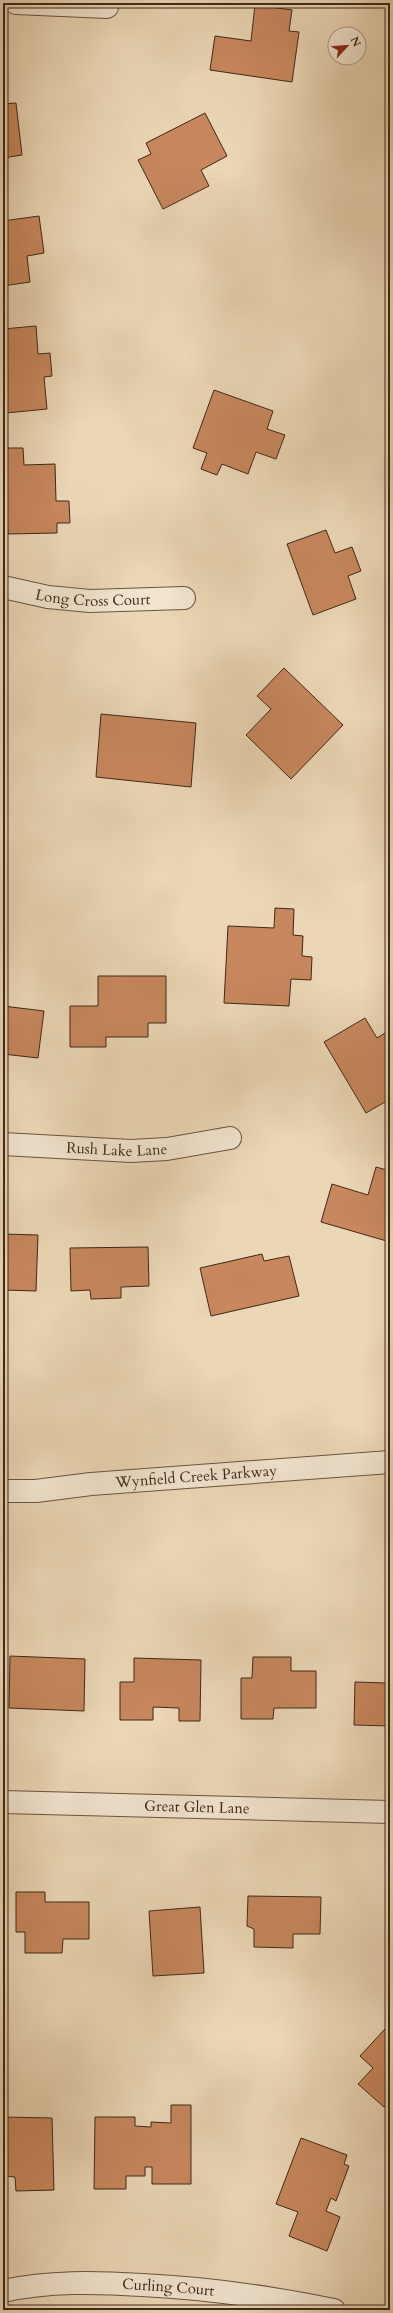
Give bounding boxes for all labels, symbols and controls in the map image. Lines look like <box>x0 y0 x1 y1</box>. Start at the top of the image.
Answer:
north arrow <box>327 26 367 66</box>
text: N <box>347 34 365 50</box>
street label: Long Cross Court <box>33 584 151 611</box>
street label: Rush Lake Lane <box>66 1137 168 1161</box>
street label: Wynfield Creek Parkway <box>114 1460 278 1492</box>
street label: Great Glen Lane <box>144 1796 250 1818</box>
street label: Curling Court <box>122 2274 216 2301</box>

